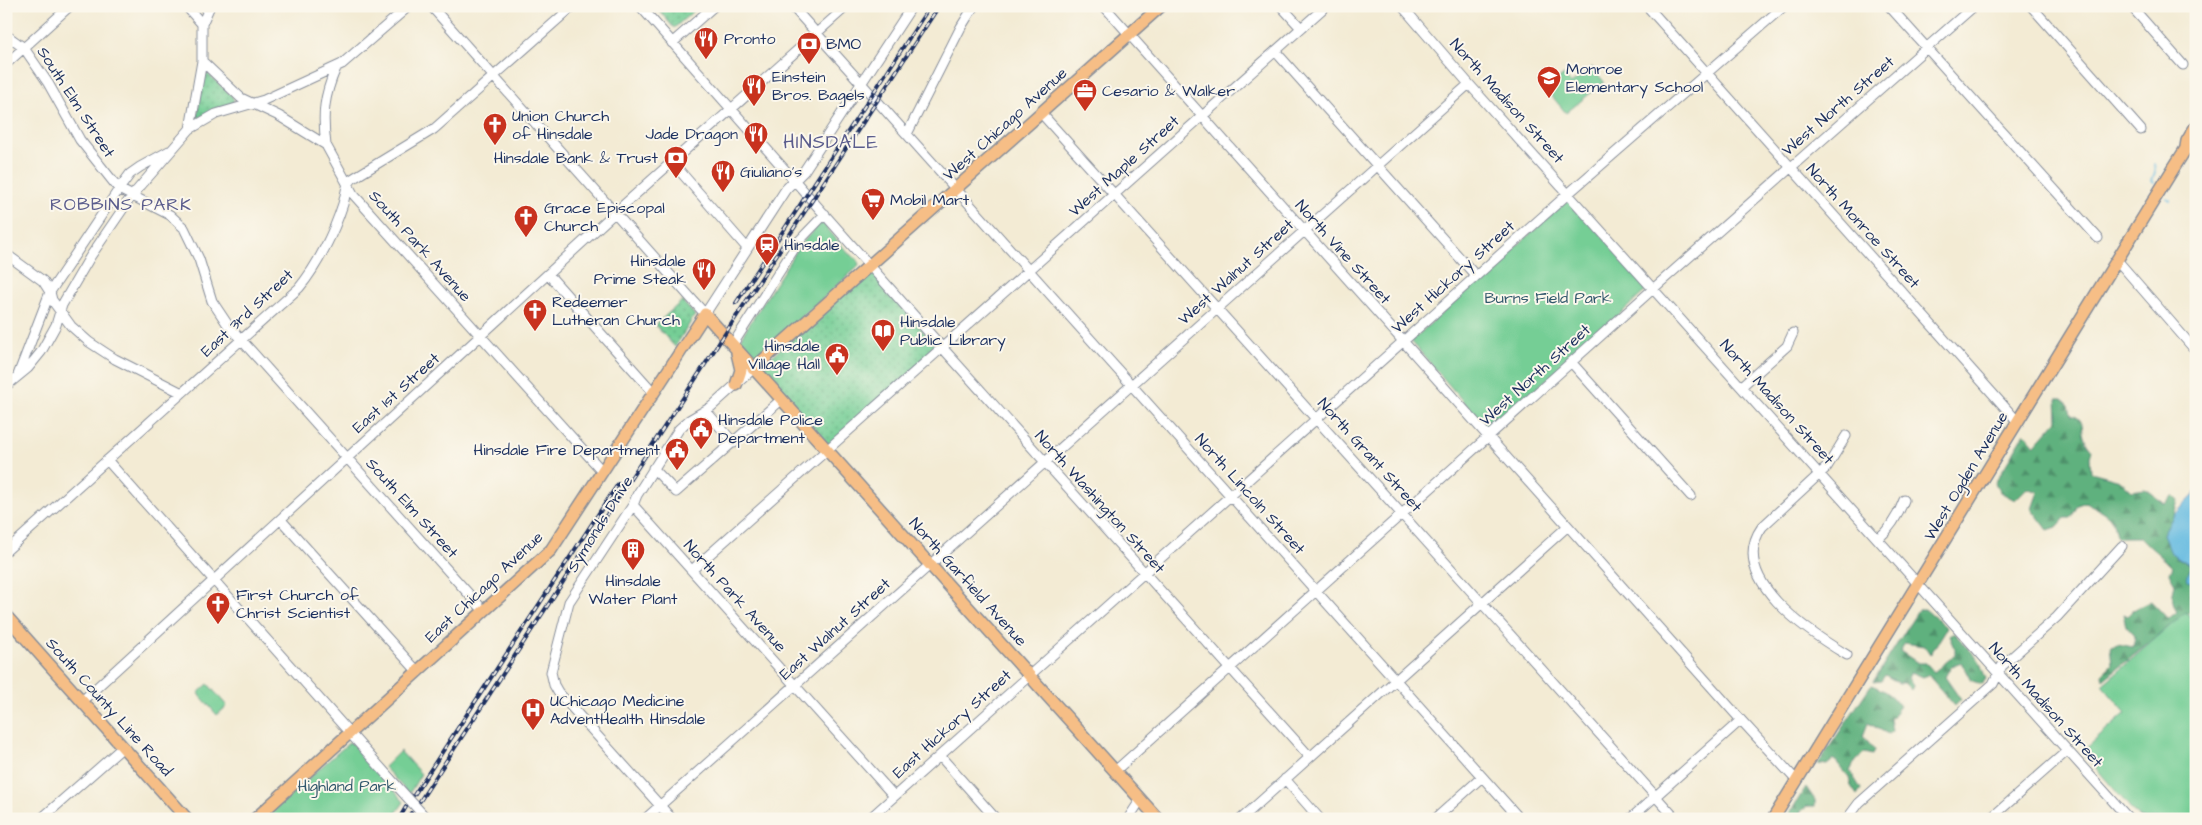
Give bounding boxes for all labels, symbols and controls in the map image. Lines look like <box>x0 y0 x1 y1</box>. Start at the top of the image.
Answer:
restaurant icon: Pronto <box>693 26 719 60</box>
place label: Pronto <box>724 28 776 50</box>
bank icon: BMO <box>796 31 822 65</box>
place label: BMO <box>826 33 862 55</box>
street label: North Madison Street <box>1445 34 1570 169</box>
street label: South Elm Street <box>32 42 120 162</box>
street label: West North Street <box>1777 51 1899 161</box>
place label: Monroe Elementary School <box>1566 58 1703 99</box>
street label: West Chicago Avenue <box>938 62 1073 187</box>
school or university icon: Monroe Elementary School <box>1536 65 1562 99</box>
place label: Einstein Bros. Bagels <box>772 66 865 107</box>
restaurant icon: Einstein Bros. Bagels <box>741 73 767 107</box>
office icon: Cesario & Walker <box>1072 78 1098 112</box>
place label: Cesario & Walker <box>1102 80 1235 102</box>
place label: Union Church of Hinsdale <box>512 105 609 145</box>
street label: West Maple Street <box>1064 110 1184 222</box>
church icon: Union Church of Hinsdale <box>482 112 508 146</box>
restaurant icon: Jade Dragon <box>743 121 769 155</box>
place label: Jade Dragon <box>646 123 738 146</box>
district label: HINSDALE <box>783 129 879 156</box>
bank icon: Hinsdale Bank & Trust <box>663 145 689 179</box>
place label: Hinsdale Bank & Trust <box>494 147 659 169</box>
restaurant icon: Giuliano's <box>710 159 736 193</box>
street label: North Monroe Street <box>1801 159 1925 294</box>
place label: Giuliano's <box>740 161 802 183</box>
street label: South Park Avenue <box>364 185 476 307</box>
supermarket icon: Mobil Mart <box>860 187 886 221</box>
place label: Mobil Mart <box>890 189 970 211</box>
district label: ROBBINS PARK <box>50 192 192 217</box>
street label: North Vine Street <box>1290 195 1396 309</box>
place label: Grace Episcopal Church <box>544 197 665 237</box>
church icon: Grace Episcopal Church <box>513 204 539 238</box>
street label: West Walnut Street <box>1173 214 1299 330</box>
street label: West Hickory Street <box>1387 215 1521 339</box>
station icon: Hinsdale <box>754 232 780 266</box>
place label: Hinsdale <box>784 234 840 256</box>
place label: Hinsdale Prime Steak <box>594 250 686 290</box>
restaurant icon: Hinsdale Prime Steak <box>691 257 717 291</box>
street label: East 3rd Street <box>196 264 299 362</box>
park label: Burns Field Park <box>1484 287 1612 309</box>
place label: Redeemer Lutheran Church <box>552 291 680 331</box>
church icon: Redeemer Lutheran Church <box>522 298 548 332</box>
place label: Hinsdale Public Library <box>900 311 1006 352</box>
library icon: Hinsdale Public Library <box>870 318 896 352</box>
street label: West North Street <box>1475 319 1596 431</box>
place label: Hinsdale Village Hall <box>748 335 820 376</box>
street label: North Madison Street <box>1715 335 1840 470</box>
public building icon: Hinsdale Village Hall <box>824 342 850 376</box>
street label: East 1st Street <box>347 347 445 438</box>
street label: North Grant Street <box>1313 393 1428 517</box>
street label: West Ogden Avenue <box>1919 407 2014 545</box>
place label: Hinsdale Police Department <box>718 409 823 449</box>
public building icon: Hinsdale Police Department <box>688 416 714 450</box>
street label: North Washington Street <box>1029 426 1171 579</box>
street label: North Lincoln Street <box>1190 429 1311 560</box>
public building icon: Hinsdale Fire Department <box>664 437 690 471</box>
place label: Hinsdale Fire Department <box>474 439 661 461</box>
street label: South Elm Street <box>361 453 463 563</box>
street label: Symonds Drive <box>562 471 639 577</box>
street label: North Garfield Avenue <box>904 513 1032 651</box>
street label: East Chicago Avenue <box>420 526 549 648</box>
street label: North Park Avenue <box>679 535 792 657</box>
building icon: Hinsdale Water Plant <box>620 537 646 571</box>
place label: Hinsdale Water Plant <box>589 570 678 610</box>
street label: East Walnut Street <box>775 573 896 685</box>
place label: First Church of Christ Scientist <box>236 584 359 624</box>
church icon: First Church of Christ Scientist <box>205 591 231 625</box>
street label: South County Line Road <box>40 633 177 782</box>
street label: North Madison Street <box>1984 638 2109 773</box>
street label: East Hickory Street <box>888 664 1017 784</box>
place label: UChicago Medicine AdventHealth Hinsdale <box>550 690 706 730</box>
hospital icon: UChicago Medicine AdventHealth Hinsdale <box>520 697 546 731</box>
park label: Highland Park <box>298 775 396 798</box>

